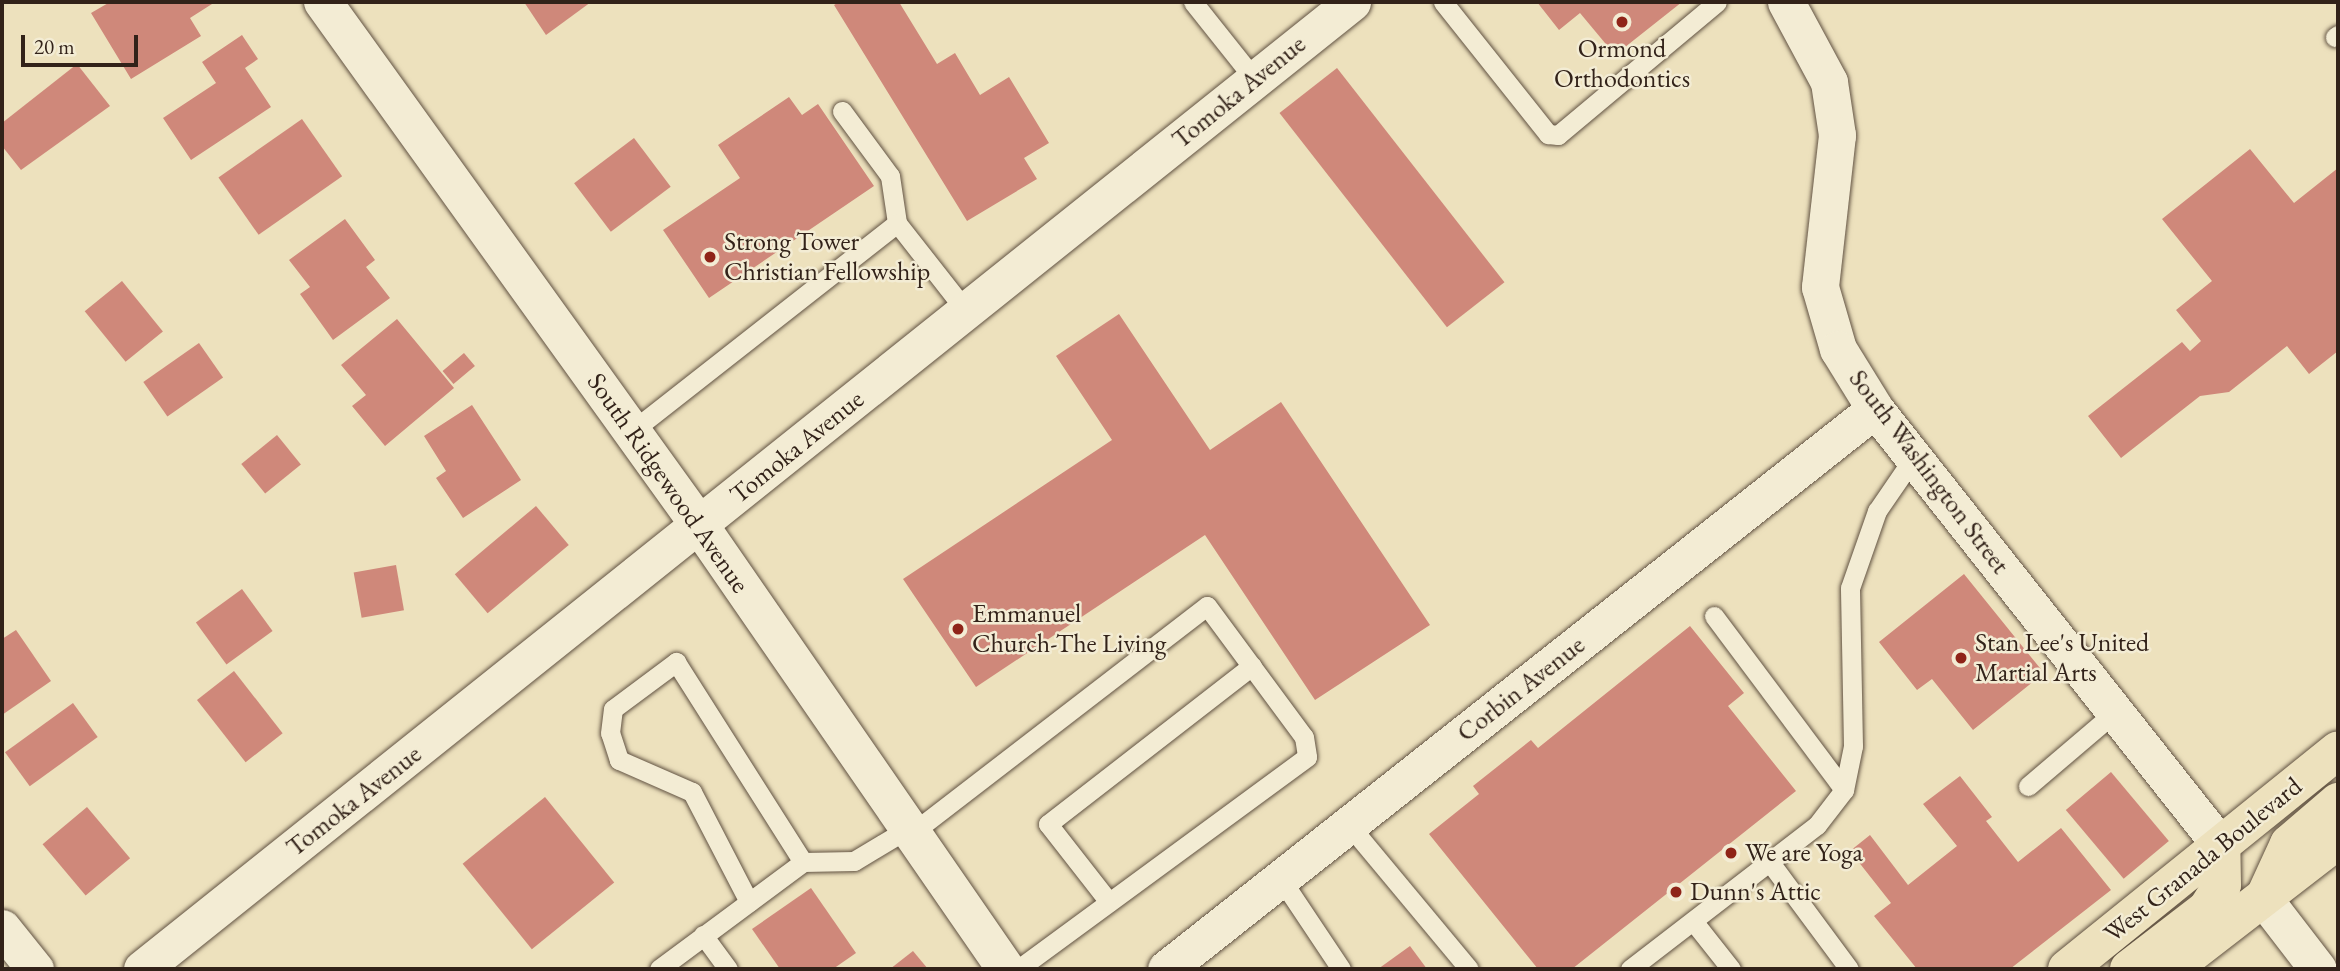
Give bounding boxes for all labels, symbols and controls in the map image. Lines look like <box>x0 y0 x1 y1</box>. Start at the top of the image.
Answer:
marker: Ormond Orthodontics <box>1614 14 1630 30</box>
scale bar <box>24 21 142 65</box>
street label: Tomoka Avenue <box>1166 29 1312 155</box>
text: 20 m <box>34 33 75 60</box>
place label: Ormond Orthodontics <box>1554 33 1690 94</box>
place label: Strong Tower Christian Fellowship <box>724 226 930 288</box>
marker: Strong Tower Christian Fellowship <box>702 249 718 265</box>
street label: South Washington Street <box>1842 364 2016 580</box>
street label: South Ridgewood Avenue <box>580 367 756 599</box>
street label: Tomoka Avenue <box>724 384 870 510</box>
place label: Emmanuel Church-The Living <box>972 598 1166 660</box>
marker: Emmanuel Church-The Living <box>950 621 966 637</box>
place label: Stan Lee's United Martial Arts <box>1975 627 2149 688</box>
street label: Corbin Avenue <box>1451 630 1591 748</box>
marker: Stan Lee's United Martial Arts <box>1953 650 1969 666</box>
street label: Tomoka Avenue <box>280 739 428 863</box>
street label: West Granada Boulevard <box>2098 771 2308 949</box>
place label: We are Yoga <box>1745 837 1863 869</box>
marker: We are Yoga <box>1723 845 1739 861</box>
place label: Dunn's Attic <box>1690 876 1821 908</box>
marker: Dunn's Attic <box>1668 884 1684 900</box>

